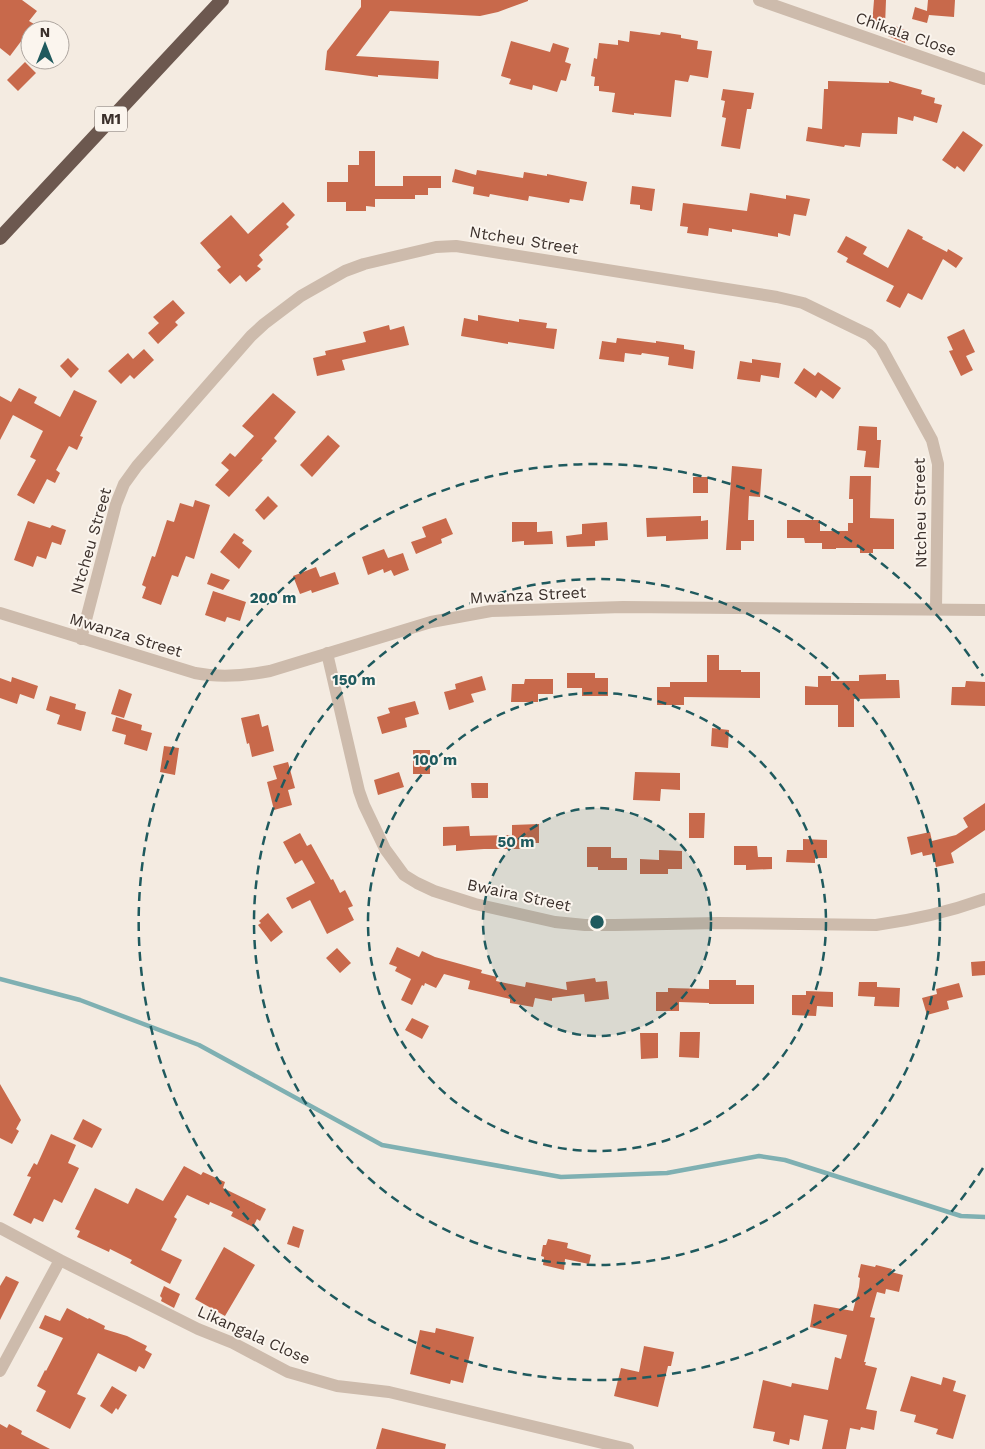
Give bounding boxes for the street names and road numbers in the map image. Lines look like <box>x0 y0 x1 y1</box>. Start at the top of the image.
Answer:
street label: Chikala Close <box>853 8 959 60</box>
road number: M1 <box>95 106 127 132</box>
street label: Ntcheu Street <box>468 222 580 258</box>
street label: Ntcheu Street <box>910 458 930 568</box>
street label: Ntcheu Street <box>67 485 115 597</box>
street label: Mwanza Street <box>469 582 587 608</box>
street label: Mwanza Street <box>67 609 185 661</box>
street label: Bwaira Street <box>465 875 573 915</box>
street label: Likangala Close <box>195 1302 313 1368</box>

